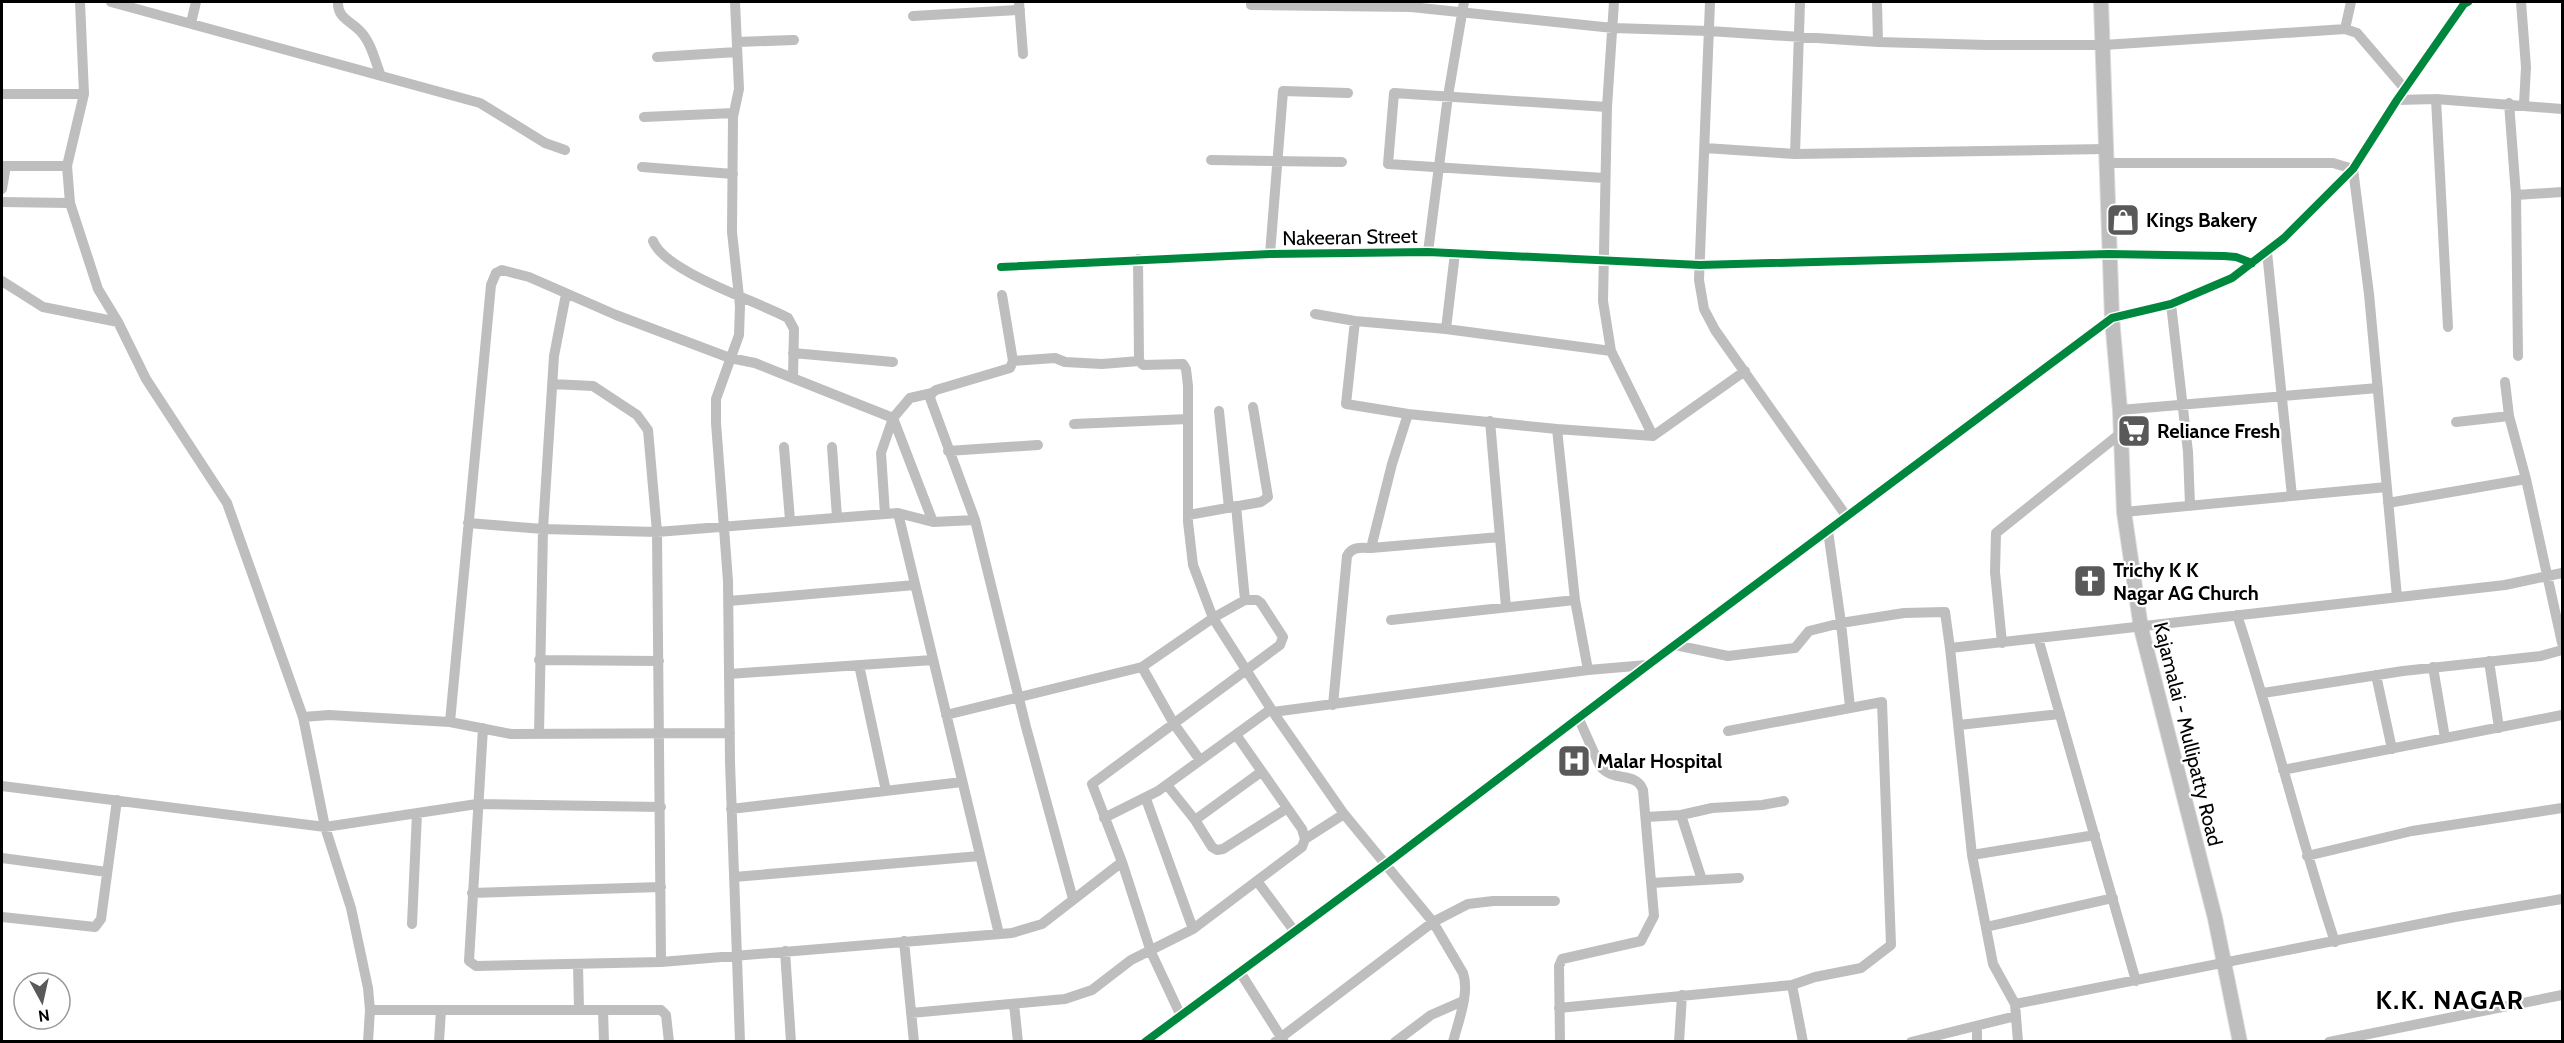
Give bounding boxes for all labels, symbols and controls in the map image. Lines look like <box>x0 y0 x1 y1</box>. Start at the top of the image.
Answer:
shop icon: Kings Bakery <box>2105 202 2141 238</box>
place label: Kings Bakery <box>2146 208 2258 232</box>
street label: Nakeeran Street <box>1282 224 1418 250</box>
supermarket icon: Reliance Fresh <box>2116 413 2152 449</box>
place label: Reliance Fresh <box>2157 419 2280 443</box>
place label: Trichy K K Nagar AG Church <box>2113 558 2259 605</box>
church icon: Trichy K K Nagar AG Church <box>2072 563 2108 599</box>
street label: Kajamalai - Mullipatty Road <box>2149 619 2227 849</box>
hospital icon: Malar Hospital <box>1556 743 1592 779</box>
place label: Malar Hospital <box>1597 749 1722 773</box>
north arrow <box>12 971 72 1031</box>
district label: K.K. NAGAR <box>2375 984 2525 1016</box>
text: N <box>37 1005 51 1026</box>

